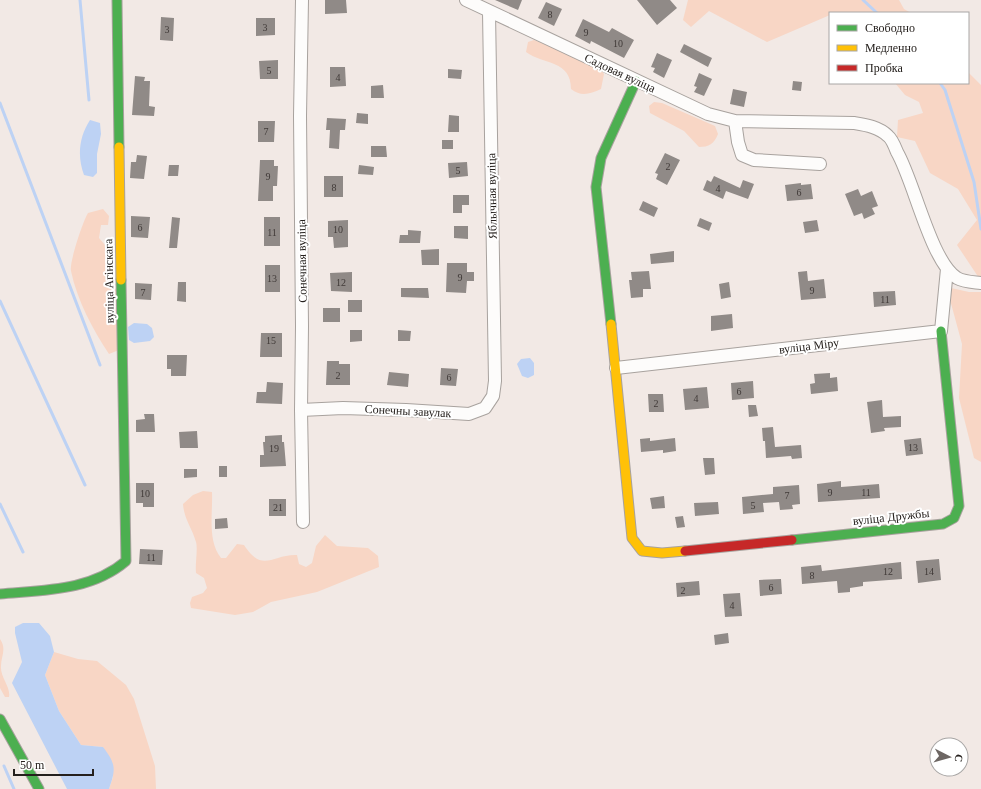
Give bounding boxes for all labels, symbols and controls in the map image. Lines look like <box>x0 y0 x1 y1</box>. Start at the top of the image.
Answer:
house number: 8 <box>548 9 553 20</box>
legend <box>829 12 969 84</box>
text: Свободно <box>865 21 915 35</box>
house number: 3 <box>263 22 268 33</box>
house number: 3 <box>165 24 170 35</box>
house number: 9 <box>584 27 589 38</box>
house number: 10 <box>613 38 623 49</box>
text: Медленно <box>865 41 917 55</box>
street label: Садовая вуліца <box>582 50 658 96</box>
text: Пробка <box>865 61 903 75</box>
house number: 5 <box>267 65 272 76</box>
house number: 4 <box>336 72 341 83</box>
house number: 7 <box>264 126 269 137</box>
street label: Яблычная вуліца <box>484 152 500 239</box>
house number: 2 <box>666 161 671 172</box>
house number: 5 <box>456 165 461 176</box>
house number: 9 <box>266 171 271 182</box>
house number: 8 <box>332 182 337 193</box>
house number: 4 <box>716 183 721 194</box>
house number: 6 <box>797 187 802 198</box>
street label: Сонечная вуліца <box>294 218 310 303</box>
house number: 6 <box>138 222 143 233</box>
house number: 10 <box>333 224 343 235</box>
house number: 11 <box>267 227 277 238</box>
street label: вуліца Агінскага <box>101 238 117 323</box>
house number: 9 <box>458 272 463 283</box>
house number: 13 <box>267 273 277 284</box>
house number: 12 <box>336 277 346 288</box>
house number: 9 <box>810 285 815 296</box>
house number: 7 <box>141 287 146 298</box>
house number: 11 <box>880 294 890 305</box>
house number: 15 <box>266 335 276 346</box>
street label: вуліца Міру <box>778 335 840 357</box>
house number: 2 <box>336 370 341 381</box>
house number: 6 <box>447 372 452 383</box>
house number: 6 <box>737 386 742 397</box>
house number: 4 <box>694 393 699 404</box>
house number: 2 <box>654 398 659 409</box>
street label: Сонечны завулак <box>364 402 452 420</box>
house number: 13 <box>908 442 918 453</box>
house number: 19 <box>269 443 279 454</box>
house number: 9 <box>828 487 833 498</box>
house number: 11 <box>861 487 871 498</box>
house number: 10 <box>140 488 150 499</box>
house number: 7 <box>785 490 790 501</box>
house number: 5 <box>751 500 756 511</box>
house number: 21 <box>273 502 283 513</box>
street label: вуліца Дружбы <box>852 506 930 528</box>
house number: 11 <box>146 552 156 563</box>
house number: 12 <box>883 566 893 577</box>
house number: 14 <box>924 566 934 577</box>
house number: 8 <box>810 570 815 581</box>
house number: 6 <box>769 582 774 593</box>
house number: 2 <box>681 585 686 596</box>
house number: 4 <box>730 600 735 611</box>
north arrow <box>929 737 969 777</box>
scale bar <box>14 751 93 777</box>
text: С <box>953 753 965 763</box>
text: 50 m <box>20 758 45 772</box>

